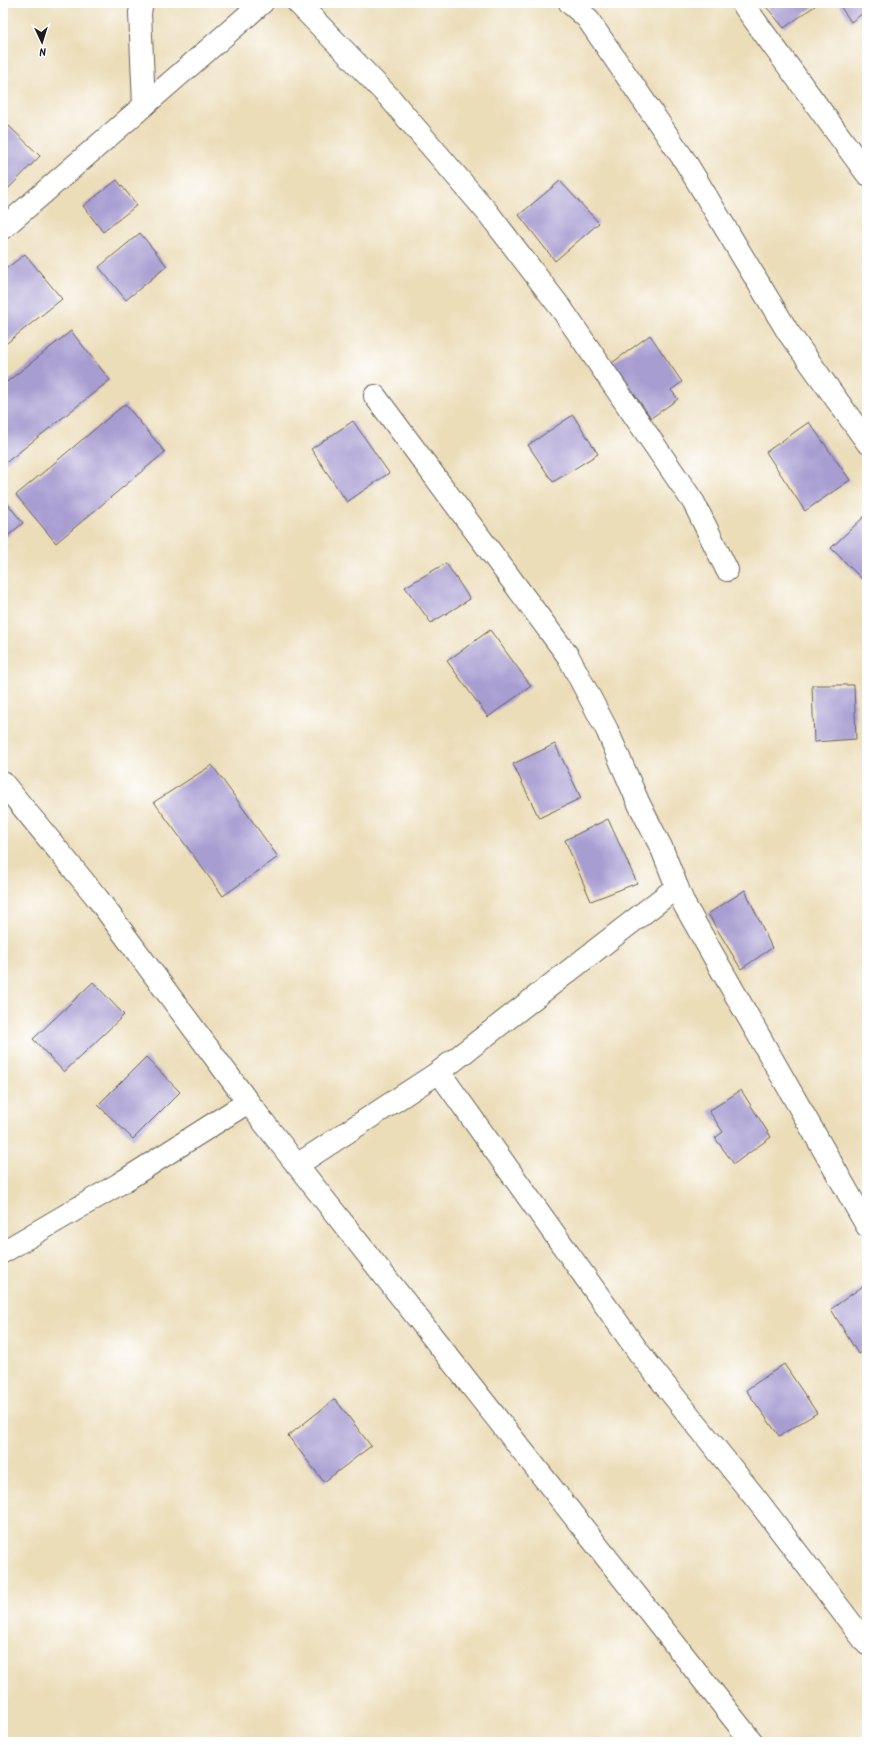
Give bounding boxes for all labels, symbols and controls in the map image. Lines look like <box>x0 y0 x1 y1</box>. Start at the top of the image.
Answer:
north arrow <box>22 22 62 62</box>
text: N <box>38 42 47 60</box>

